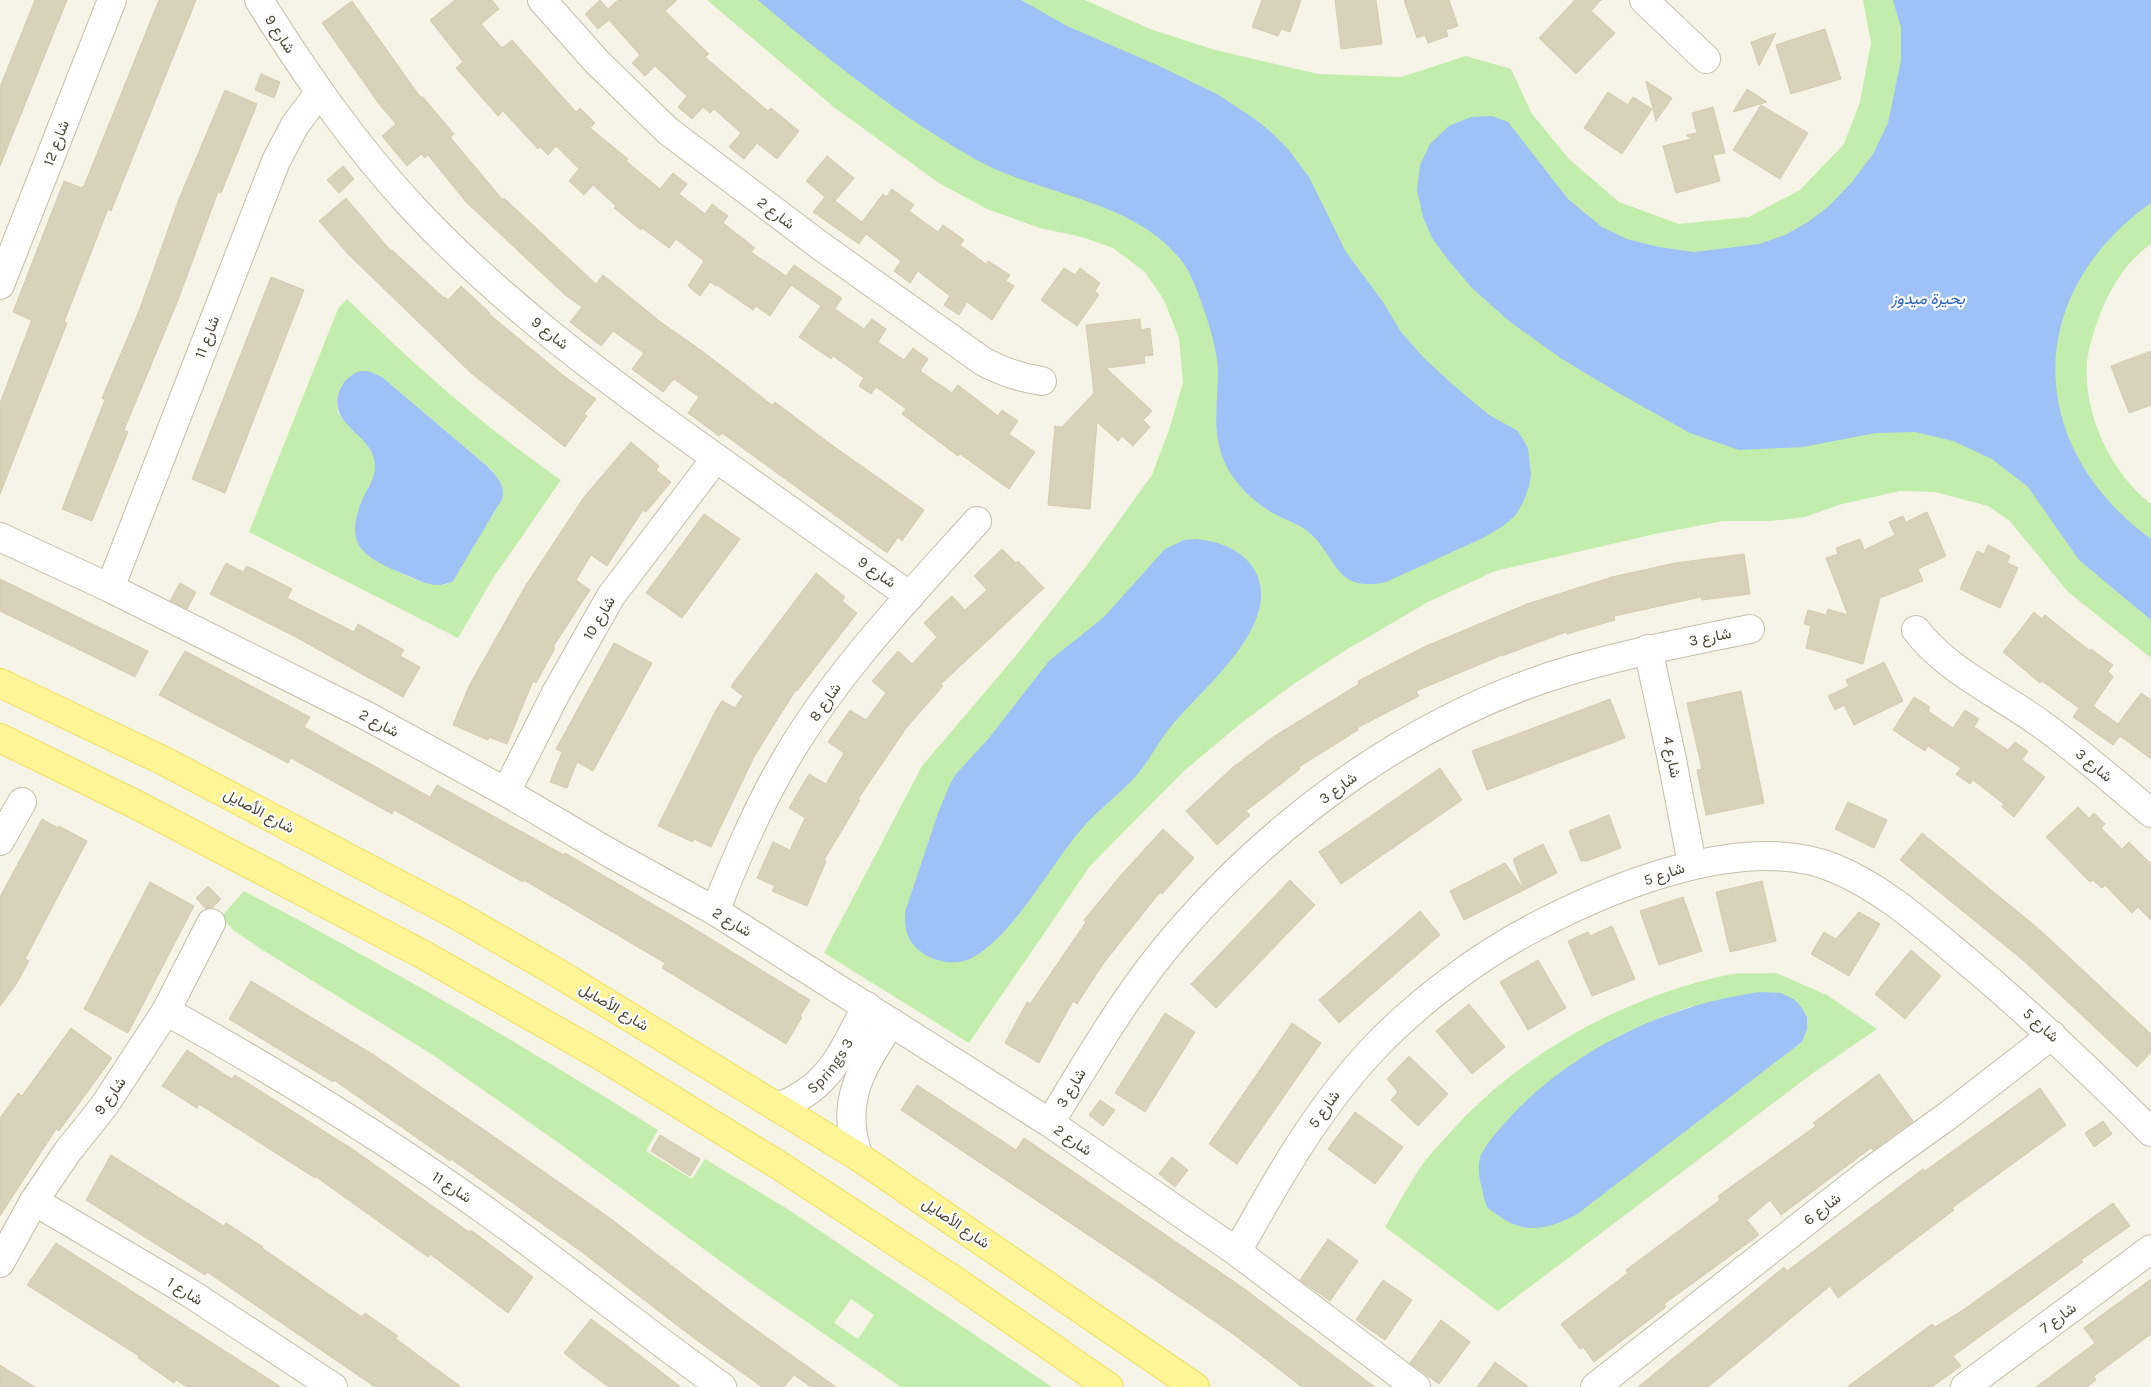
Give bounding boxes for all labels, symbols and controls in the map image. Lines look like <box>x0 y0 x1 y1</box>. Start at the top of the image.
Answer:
street label: شارع 9 <box>259 11 299 58</box>
street label: شارع 12 <box>39 117 75 169</box>
street label: شارع 2 <box>752 193 798 235</box>
water label: بحيرة ميدوز <box>1890 289 1966 309</box>
street label: شارع 11 <box>191 313 225 361</box>
street label: شارع 9 <box>527 313 572 355</box>
street label: شارع 9 <box>853 552 900 593</box>
street label: شارع 10 <box>579 593 621 644</box>
street label: شارع 3 <box>1687 624 1733 652</box>
street label: شارع 8 <box>805 679 846 726</box>
street label: شارع 2 <box>355 705 402 743</box>
street label: شارع 4 <box>1657 735 1685 780</box>
street label: شارع 3 <box>2071 744 2116 787</box>
street label: شارع 3 <box>1315 768 1362 809</box>
street label: شارع الأصايل <box>220 785 298 839</box>
street label: شارع 5 <box>1641 859 1688 891</box>
street label: شارع 2 <box>708 903 755 942</box>
street label: شارع الأصايل <box>575 979 652 1036</box>
street label: شارع 5 <box>2018 1004 2063 1047</box>
street label: Springs 3 <box>804 1035 857 1098</box>
street label: شارع 3 <box>1052 1065 1091 1112</box>
street label: شارع 9 <box>90 1073 131 1120</box>
street label: شارع 5 <box>1304 1087 1345 1133</box>
street label: شارع 2 <box>1049 1120 1096 1161</box>
street label: شارع 11 <box>428 1167 475 1208</box>
street label: شارع 6 <box>1800 1189 1846 1231</box>
street label: شارع الأصايل <box>918 1194 993 1254</box>
street label: شارع 1 <box>163 1273 206 1311</box>
street label: شارع 7 <box>2036 1299 2081 1339</box>

